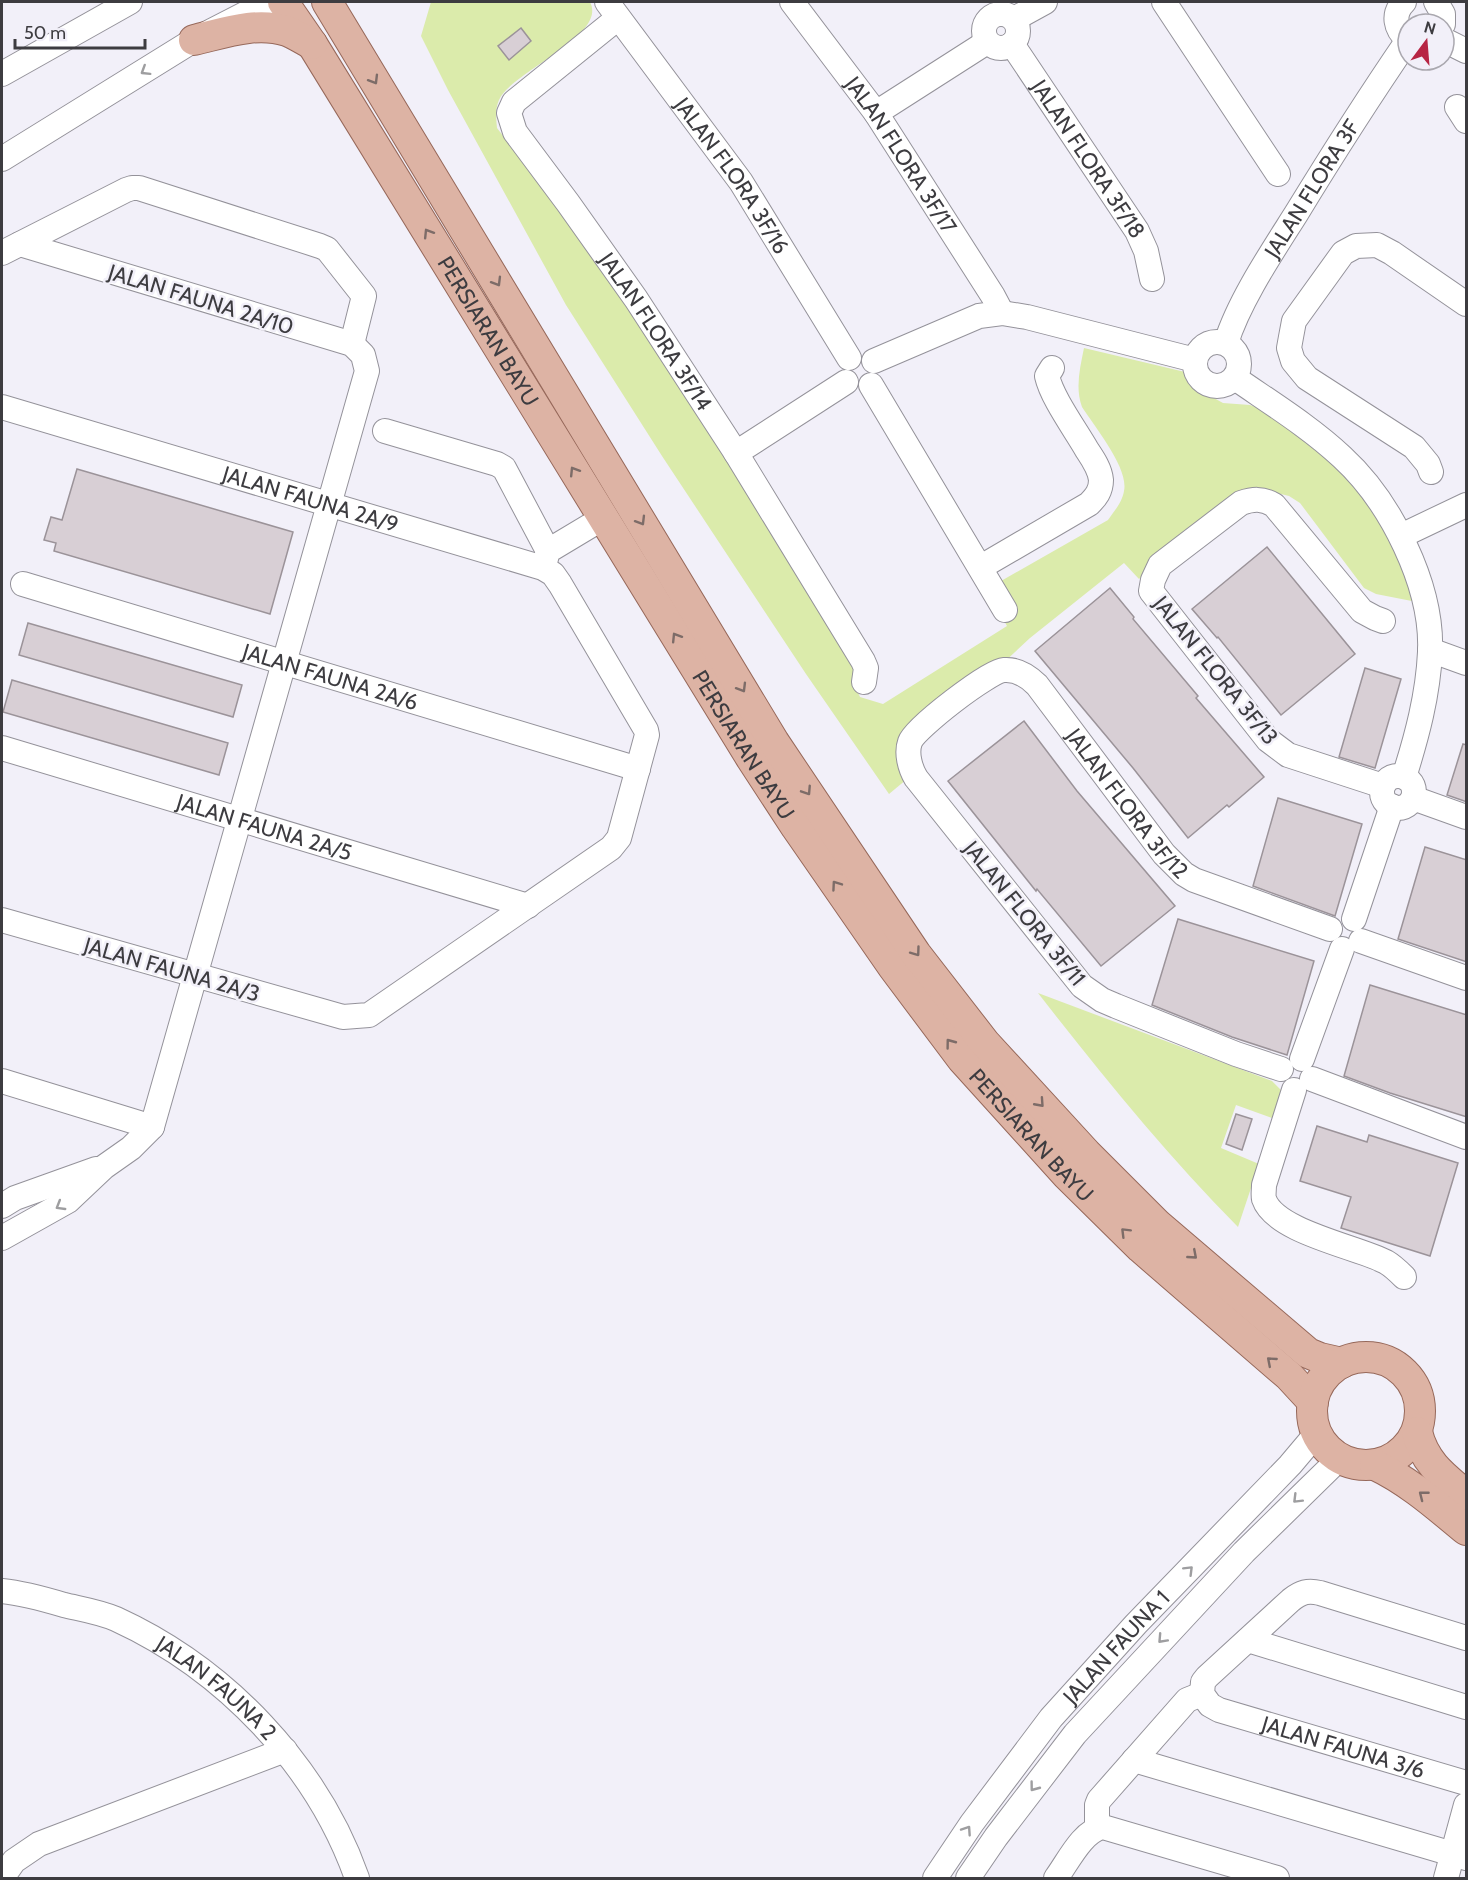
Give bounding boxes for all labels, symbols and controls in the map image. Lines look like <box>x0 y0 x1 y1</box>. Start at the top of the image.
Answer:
scale bar <box>15 12 146 50</box>
north arrow <box>1396 12 1456 72</box>
text: N <box>1422 17 1438 39</box>
text: 50 m <box>24 22 66 44</box>
one-way arrow <box>140 64 151 75</box>
street label: JALAN FLORA 3F/17 <box>839 70 962 239</box>
one-way arrow <box>367 74 378 84</box>
street label: JALAN FLORA 3F/18 <box>1025 74 1151 243</box>
street label: JALAN FLORA 3F/16 <box>668 91 795 259</box>
street label: JALAN FLORA 3F <box>1258 114 1366 264</box>
one-way arrow <box>423 229 435 239</box>
street label: JALAN FLORA 3F/14 <box>593 247 718 416</box>
street label: PERSIARAN BAYU <box>432 251 544 411</box>
street label: JALAN FAUNA 2A/10 <box>104 258 297 341</box>
one-way arrow <box>489 276 501 286</box>
street label: JALAN FAUNA 2A/9 <box>218 460 402 538</box>
one-way arrow <box>570 467 582 477</box>
one-way arrow <box>634 515 645 525</box>
street label: JALAN FLORA 3F/13 <box>1147 590 1284 750</box>
one-way arrow <box>672 633 684 643</box>
street label: JALAN FAUNA 2A/6 <box>238 638 421 716</box>
street label: PERSIARAN BAYU <box>686 665 800 825</box>
one-way arrow <box>734 682 746 692</box>
street label: JALAN FLORA 3F/12 <box>1060 722 1194 884</box>
one-way arrow <box>799 785 811 795</box>
street label: JALAN FAUNA 2A/5 <box>172 788 355 866</box>
street label: JALAN FLORA 3F/11 <box>957 835 1091 991</box>
one-way arrow <box>832 880 843 891</box>
street label: JALAN FAUNA 2A/3 <box>80 931 263 1008</box>
one-way arrow <box>909 946 920 957</box>
one-way arrow <box>946 1038 957 1049</box>
street label: PERSIARAN BAYU <box>963 1063 1099 1208</box>
one-way arrow <box>1033 1096 1044 1107</box>
one-way arrow <box>56 1198 66 1210</box>
one-way arrow <box>1121 1229 1132 1239</box>
one-way arrow <box>1186 1248 1197 1259</box>
one-way arrow <box>1268 1357 1278 1368</box>
one-way arrow <box>1418 1491 1429 1502</box>
one-way arrow <box>1294 1492 1304 1503</box>
one-way arrow <box>1182 1566 1193 1576</box>
street label: JALAN FAUNA 1 <box>1057 1585 1175 1710</box>
street label: JALAN FAUNA 2 <box>150 1630 282 1746</box>
one-way arrow <box>1158 1632 1169 1643</box>
street label: JALAN FAUNA 3/6 <box>1258 1710 1428 1784</box>
one-way arrow <box>1031 1780 1042 1791</box>
one-way arrow <box>960 1825 971 1836</box>

